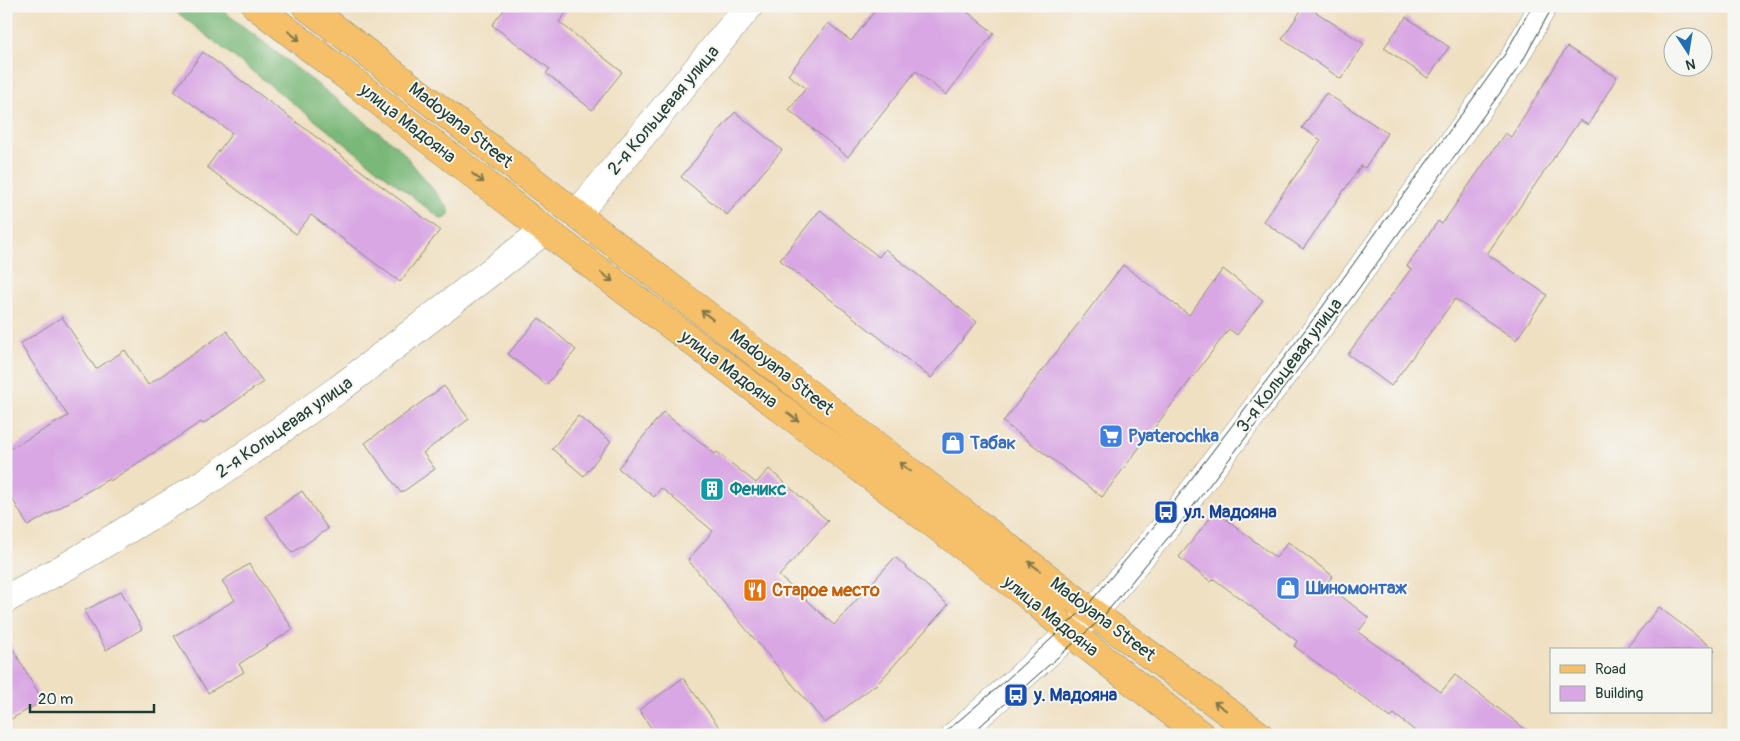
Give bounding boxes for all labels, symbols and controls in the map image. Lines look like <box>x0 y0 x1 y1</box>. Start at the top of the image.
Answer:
north arrow <box>1662 28 1712 78</box>
one-way arrow <box>288 30 301 41</box>
street label: 2-я Кольцевая улица <box>602 41 724 180</box>
text: N <box>1684 55 1697 74</box>
street label: Madoyana Street <box>404 77 518 174</box>
street label: улица Мадояна <box>354 78 461 168</box>
one-way arrow <box>472 173 485 184</box>
one-way arrow <box>601 271 614 282</box>
street label: 3-я Кольцевая улица <box>1231 294 1347 437</box>
one-way arrow <box>701 309 714 320</box>
street label: Madoyana Street <box>725 324 839 421</box>
street label: улица Мадояна <box>675 325 782 414</box>
street label: 2-я Кольцевая улица <box>211 371 357 483</box>
one-way arrow <box>786 412 799 423</box>
supermarket icon: Pyaterochka <box>1098 423 1124 449</box>
place label: Pyaterochka <box>1128 425 1219 448</box>
shop icon: Табак <box>940 430 966 456</box>
place label: Табак <box>969 432 1016 455</box>
one-way arrow <box>899 462 912 473</box>
building icon: Феникс <box>699 476 725 502</box>
place label: Феникс <box>729 478 786 501</box>
bus stop icon: ул. Мадояна <box>1153 499 1179 525</box>
place label: ул. Мадояна <box>1183 501 1277 524</box>
one-way arrow <box>1028 561 1041 572</box>
street label: улица Мадояна <box>997 570 1103 662</box>
street label: Madoyana Street <box>1045 572 1161 667</box>
shop icon: Шиномонтаж <box>1275 575 1301 601</box>
restaurant icon: Старое место <box>742 577 768 603</box>
place label: Шиномонтаж <box>1305 577 1407 600</box>
place label: Старое место <box>772 579 880 602</box>
legend <box>1550 648 1712 714</box>
text: Road <box>1595 660 1626 679</box>
scale bar <box>30 681 154 713</box>
bus stop icon: у. Мадояна <box>1003 682 1029 708</box>
place label: у. Мадояна <box>1033 684 1118 707</box>
text: Building <box>1595 684 1643 703</box>
text: 20 m <box>38 690 73 709</box>
one-way arrow <box>1213 701 1227 711</box>

